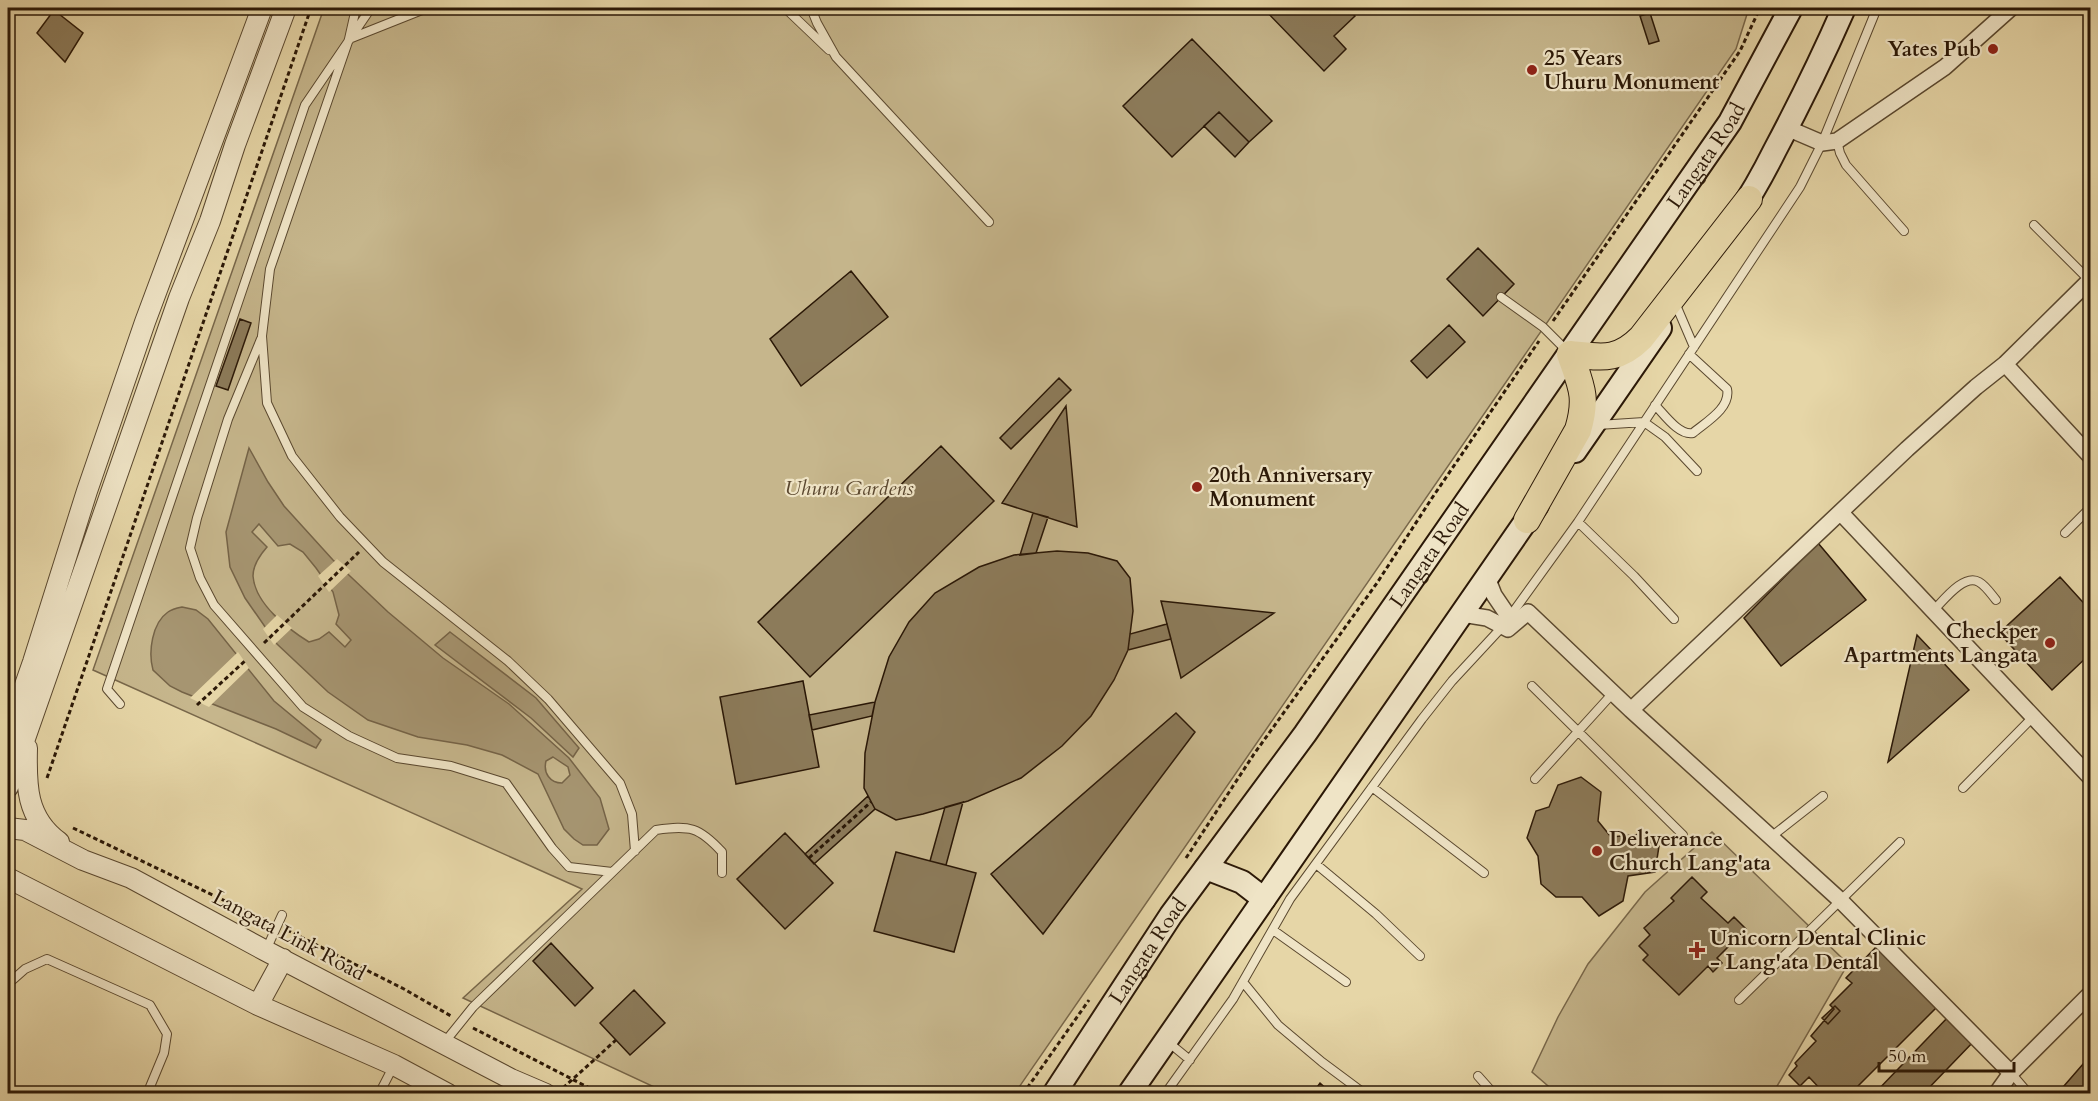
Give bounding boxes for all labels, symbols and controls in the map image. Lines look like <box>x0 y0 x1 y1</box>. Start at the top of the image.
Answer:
place label: Yates Pub <box>1887 35 1981 64</box>
marker: Yates Pub <box>1986 42 2000 56</box>
place label: 25 Years Uhuru Monument <box>1544 44 1720 97</box>
marker: 25 Years Uhuru Monument <box>1525 63 1539 77</box>
street label: Langata Road <box>1660 98 1753 215</box>
place label: 20th Anniversary Monument <box>1209 461 1373 514</box>
park label: Uhuru Gardens <box>784 474 914 503</box>
marker: 20th Anniversary Monument <box>1190 480 1204 494</box>
street label: Langata Road <box>1383 497 1476 614</box>
place label: Checkper Apartments Langata <box>1844 617 2039 670</box>
marker: Checkper Apartments Langata <box>2043 636 2057 650</box>
place label: Deliverance Church Lang'ata <box>1609 825 1772 878</box>
marker: Deliverance Church Lang'ata <box>1590 844 1604 858</box>
street label: Langata Link Road <box>207 883 370 988</box>
street label: Langata Road <box>1102 892 1194 1010</box>
place label: Unicorn Dental Clinic - Lang'ata Dental <box>1710 924 1926 977</box>
marker: Unicorn Dental Clinic - Lang'ata Dental <box>1688 941 1706 959</box>
scale bar <box>1879 1035 2014 1073</box>
text: 50 m <box>1888 1044 1927 1069</box>

